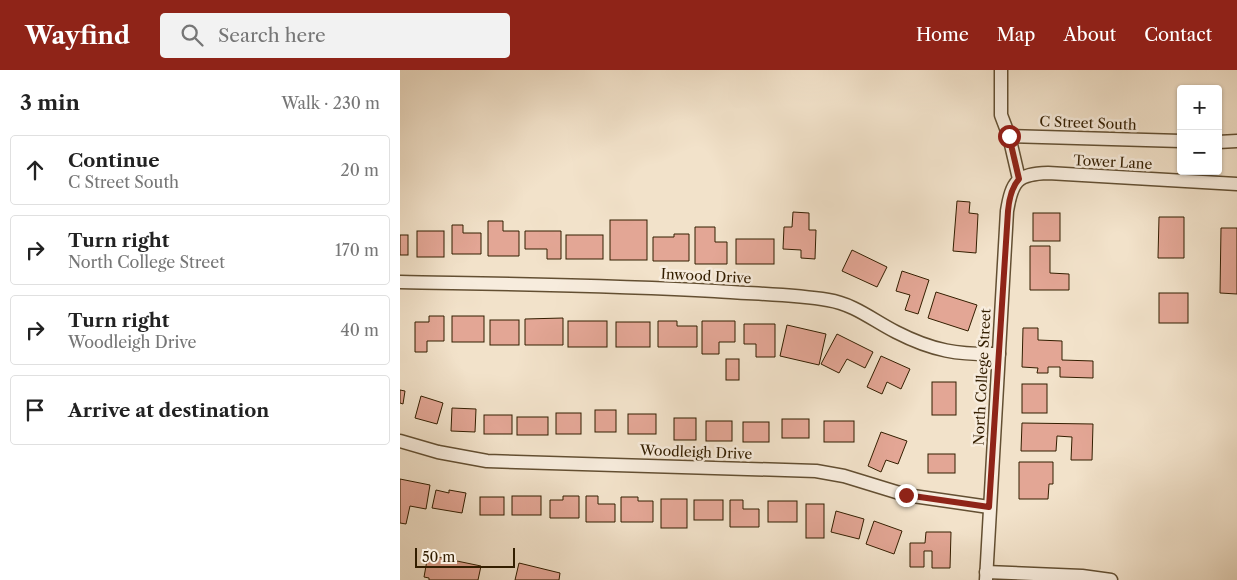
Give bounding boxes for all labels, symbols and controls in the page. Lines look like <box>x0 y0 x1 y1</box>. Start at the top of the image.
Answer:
search box <box>160 13 510 58</box>
text: Wayfind <box>25 21 130 50</box>
icon: search <box>178 21 206 49</box>
text: Search here <box>218 24 326 47</box>
text: Home <box>916 24 969 46</box>
text: Map <box>997 24 1035 46</box>
text: About <box>1063 24 1116 46</box>
text: Contact <box>1144 24 1212 46</box>
map controls <box>1177 85 1222 175</box>
button: + <box>1177 85 1222 130</box>
text: 3 min <box>20 90 80 115</box>
text: Walk · 230 m <box>281 93 380 113</box>
street label: C Street South <box>1039 112 1137 134</box>
route start <box>998 125 1021 148</box>
button: − <box>1177 130 1222 175</box>
text: Continue <box>68 149 160 172</box>
street label: Tower Lane <box>1073 151 1153 173</box>
icon: ahead <box>21 156 49 184</box>
text: 20 m <box>340 160 379 180</box>
text: C Street South <box>68 172 179 192</box>
text: Turn right <box>68 229 169 252</box>
icon: right <box>21 236 49 264</box>
text: 170 m <box>335 240 379 260</box>
text: North College Street <box>68 252 225 272</box>
street label: Inwood Drive <box>660 265 752 287</box>
street label: North College Street <box>969 308 995 446</box>
text: Turn right <box>68 309 169 332</box>
icon: right <box>21 316 49 344</box>
text: 40 m <box>340 320 379 340</box>
text: Woodleigh Drive <box>68 332 196 352</box>
icon: arrive <box>21 396 49 424</box>
text: Arrive at destination <box>68 399 269 422</box>
street label: Woodleigh Drive <box>639 441 753 463</box>
route end <box>895 484 918 507</box>
scale bar <box>415 545 515 568</box>
text: 50 m <box>422 548 455 566</box>

